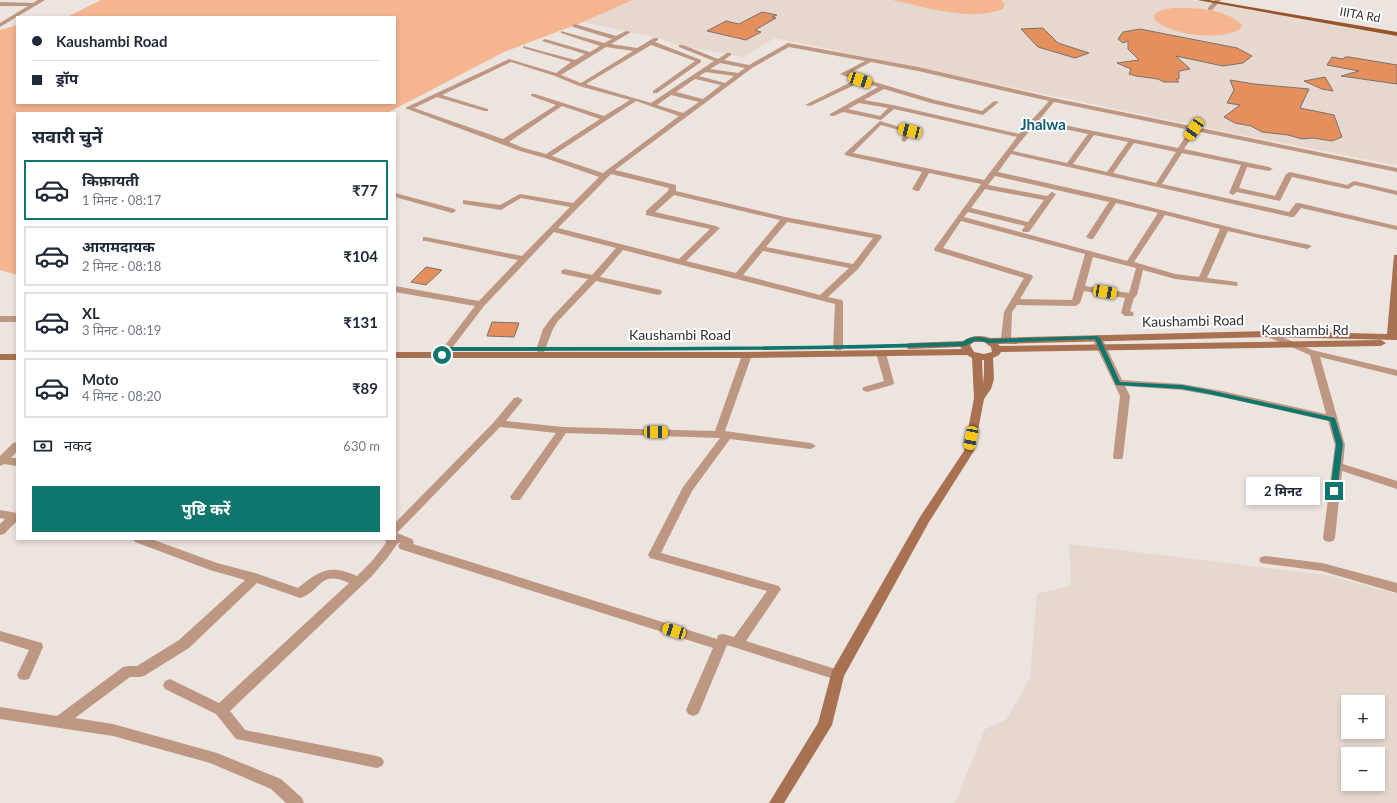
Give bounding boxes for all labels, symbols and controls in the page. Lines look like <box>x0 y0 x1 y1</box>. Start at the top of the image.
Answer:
street label: IIITA Rd <box>1339 4 1382 25</box>
text: Kaushambi Road <box>56 32 167 50</box>
text: ड्रॉप <box>56 69 78 87</box>
car <box>847 71 873 89</box>
district label: Jhalwa <box>1020 115 1066 133</box>
car <box>1182 116 1206 142</box>
car <box>897 122 923 140</box>
text: सवारी चुनें <box>32 125 103 147</box>
text: किफ़ायती <box>82 171 139 189</box>
icon: car <box>34 172 70 208</box>
text: ₹77 <box>352 181 378 199</box>
text: 1 मिनट · 08:17 <box>82 192 161 208</box>
text: आरामदायक <box>82 237 155 255</box>
icon: car <box>34 238 70 274</box>
text: ₹104 <box>343 247 378 265</box>
text: 2 मिनट · 08:18 <box>82 258 161 274</box>
car <box>1092 284 1118 300</box>
icon: car <box>34 304 70 340</box>
text: XL <box>82 304 100 322</box>
street label: Kaushambi Road <box>1142 311 1244 330</box>
text: ₹131 <box>343 313 378 331</box>
street label: Kaushambi Rd <box>1261 321 1349 338</box>
text: 3 मिनट · 08:19 <box>82 322 161 338</box>
street label: Kaushambi Road <box>629 326 731 343</box>
route start <box>433 346 451 364</box>
icon: car <box>34 370 70 406</box>
text: Moto <box>82 370 119 388</box>
text: ₹89 <box>352 379 378 397</box>
text: 4 मिनट · 08:20 <box>82 388 161 404</box>
car <box>963 425 979 451</box>
car <box>644 426 668 438</box>
icon: cash <box>32 435 54 457</box>
text: नकद <box>64 436 92 454</box>
text: 630 m <box>343 438 380 454</box>
callout: 2 मिनट <box>1246 477 1320 505</box>
route end <box>1325 482 1343 500</box>
text: 2 मिनट <box>1264 483 1302 499</box>
button: पुष्टि करें <box>32 486 380 532</box>
car <box>661 622 687 640</box>
map controls <box>1341 695 1385 791</box>
button: + <box>1341 695 1385 739</box>
button: − <box>1341 747 1385 791</box>

